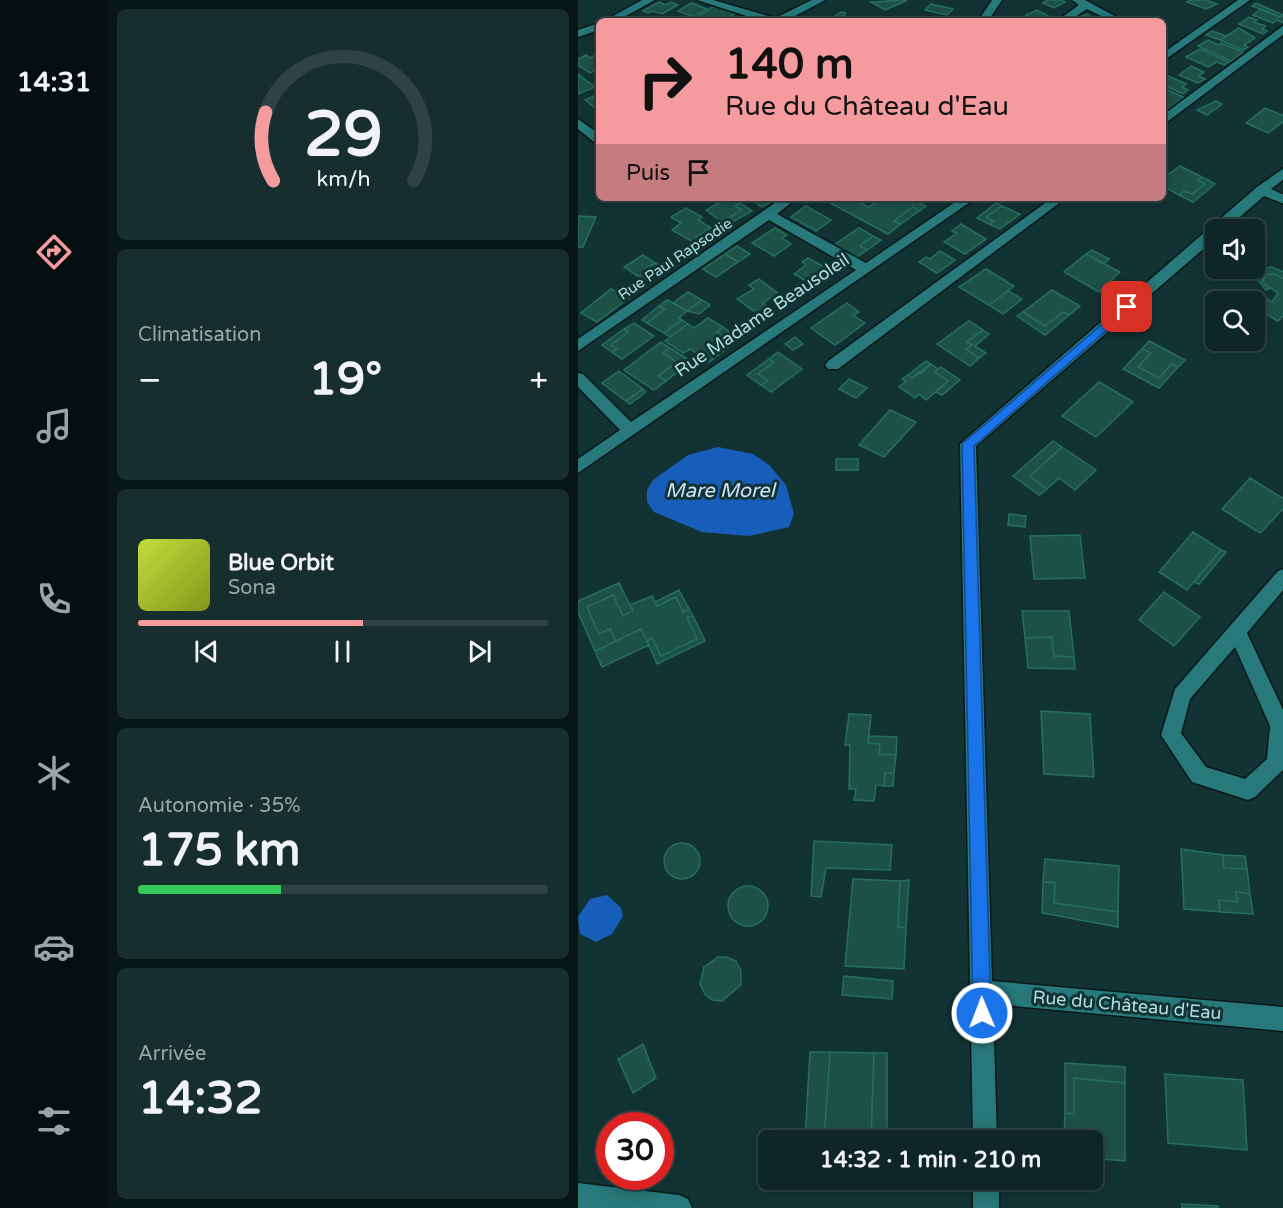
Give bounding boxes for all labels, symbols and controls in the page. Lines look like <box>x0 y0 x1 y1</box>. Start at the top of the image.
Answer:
text: 140 m <box>725 39 854 90</box>
icon: right <box>626 42 704 120</box>
text: 14:31 <box>17 66 91 99</box>
text: Rue du Château d'Eau <box>725 90 1009 123</box>
text: 29 <box>304 99 382 174</box>
icon: arrive <box>682 156 715 189</box>
text: Puis <box>626 160 670 186</box>
text: km/h <box>316 167 370 193</box>
street label: Rue Paul Rapsodie <box>615 214 735 304</box>
map controls <box>1205 219 1265 351</box>
button: sound <box>1205 219 1265 279</box>
icon: directions <box>33 231 75 273</box>
street label: Rue Madame Beausoleil <box>671 248 853 382</box>
pin <box>1101 281 1152 332</box>
icon: arrive <box>1110 290 1143 323</box>
button: search <box>1205 291 1265 351</box>
text: Climatisation <box>138 323 261 347</box>
text: 19° <box>309 353 382 407</box>
text: − <box>138 361 162 400</box>
text: + <box>529 361 548 400</box>
icon: music <box>33 405 75 447</box>
water label: Mare Morel <box>665 479 777 503</box>
text: Blue Orbit <box>228 550 334 576</box>
text: Sona <box>228 576 276 600</box>
icon: phone <box>33 578 75 620</box>
icon: previous <box>190 635 223 668</box>
icon: pause <box>326 635 359 668</box>
icon: next <box>463 635 496 668</box>
icon: climate <box>33 752 75 794</box>
text: Autonomie · 35% <box>138 794 300 818</box>
text: 175 km <box>138 824 300 878</box>
icon: car <box>33 926 75 968</box>
position arrow <box>950 981 1014 1045</box>
street label: Rue du Château d'Eau <box>1032 986 1222 1024</box>
text: Arrivée <box>138 1042 206 1066</box>
text: 14:32 <box>138 1072 263 1126</box>
icon: filters <box>33 1100 75 1142</box>
speed limit sign: 30 <box>596 1112 674 1190</box>
text: 14:32 · 1 min · 210 m <box>820 1147 1041 1173</box>

